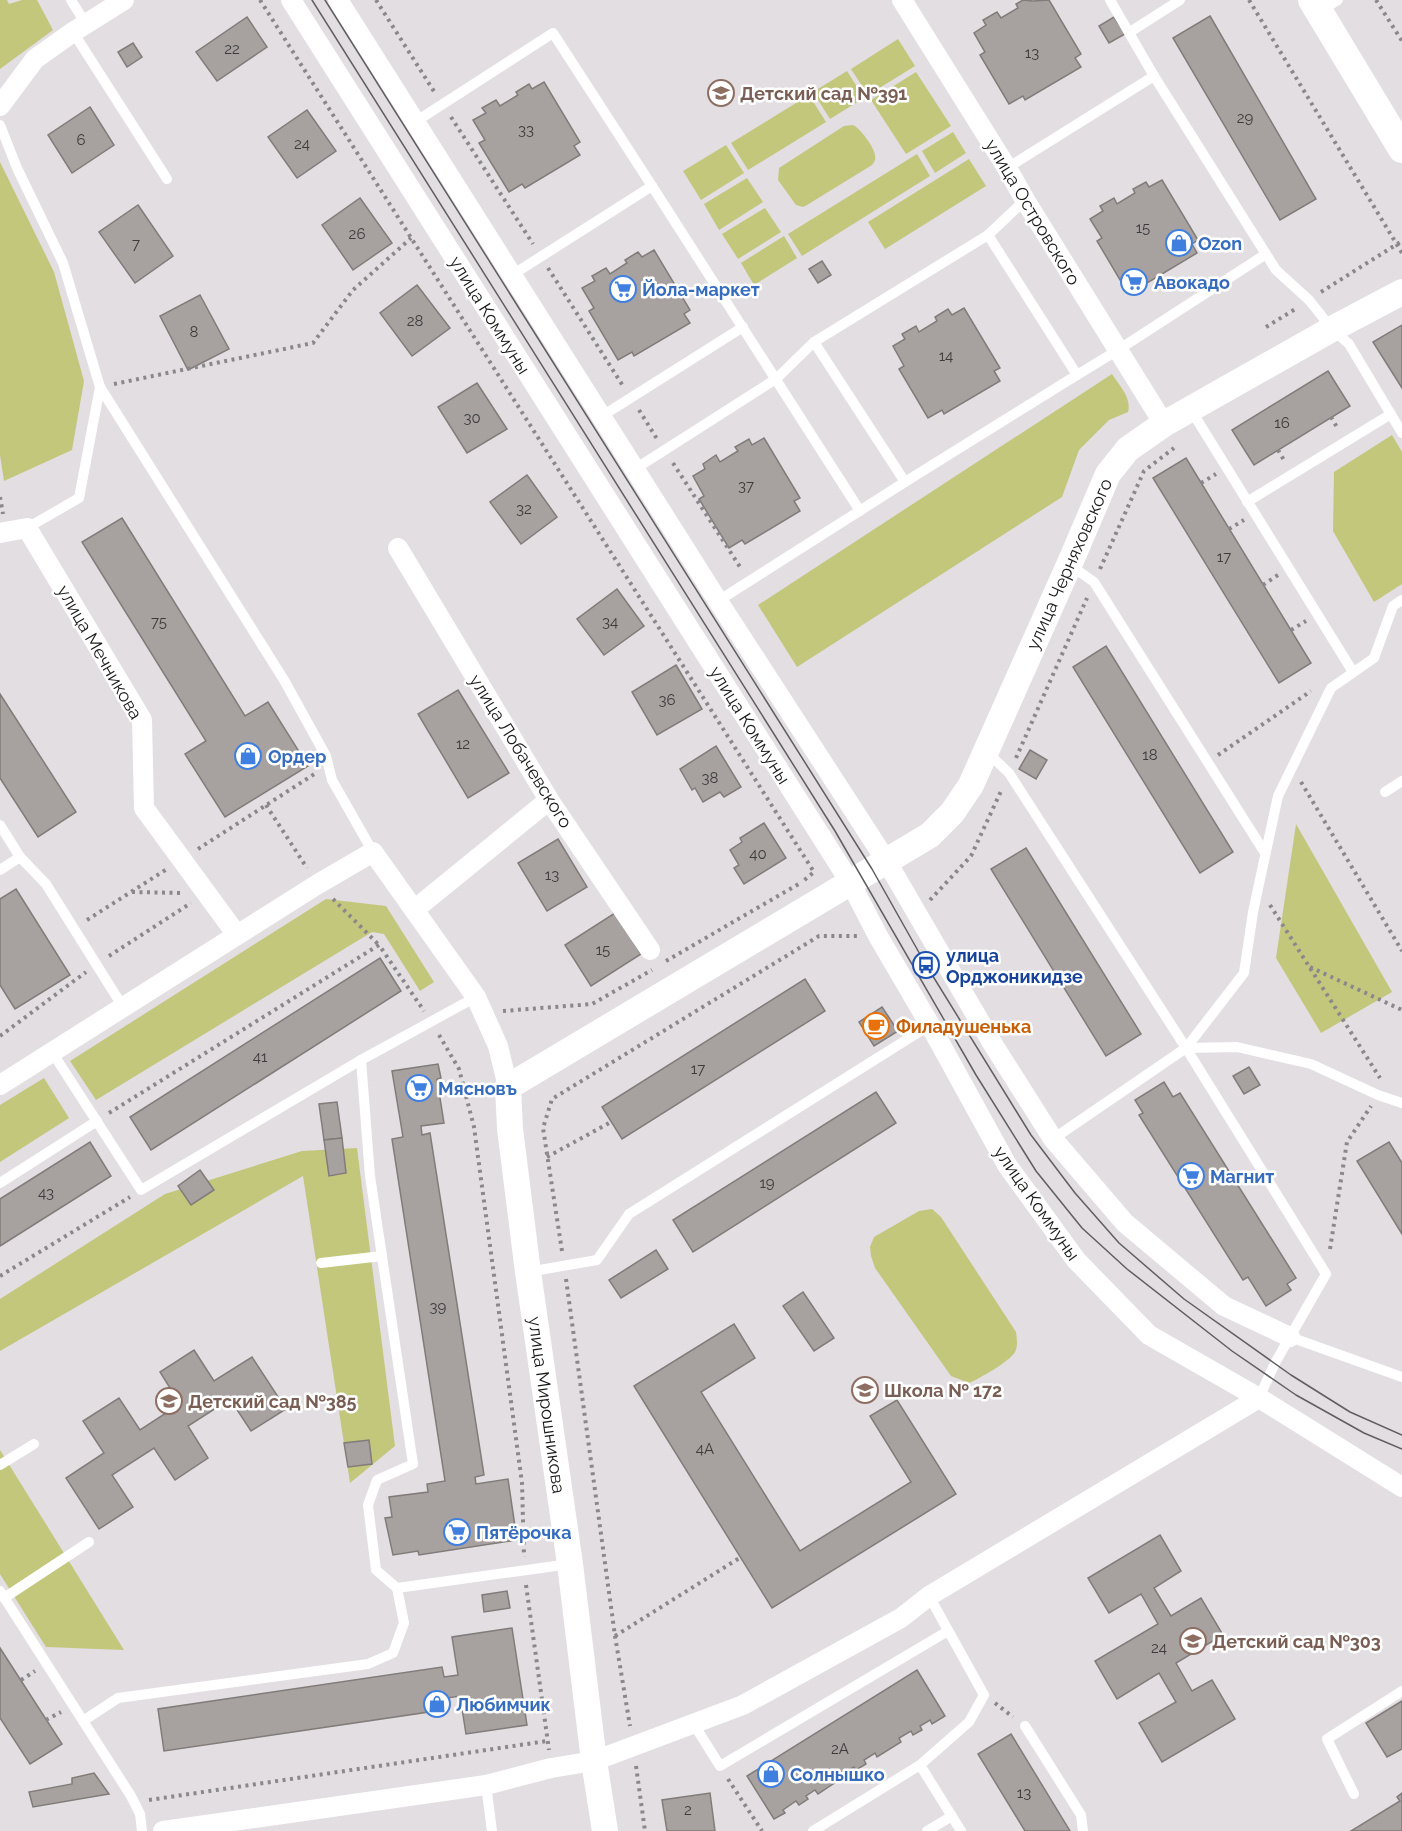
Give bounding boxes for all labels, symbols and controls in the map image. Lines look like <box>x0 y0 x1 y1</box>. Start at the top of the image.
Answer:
house number: 22 <box>224 40 240 58</box>
house number: 13 <box>1025 44 1039 62</box>
school or university icon: Детский сад №391 <box>706 78 736 108</box>
place label: Детский сад №391 <box>740 83 907 104</box>
house number: 29 <box>1237 109 1254 127</box>
house number: 33 <box>518 121 534 139</box>
house number: 6 <box>76 131 86 149</box>
house number: 24 <box>294 135 310 153</box>
street label: улица Островского <box>981 135 1085 289</box>
house number: 15 <box>1136 219 1150 237</box>
house number: 26 <box>349 225 365 243</box>
shop icon: Ozon <box>1164 228 1194 258</box>
place label: Ozon <box>1198 233 1242 254</box>
house number: 7 <box>132 235 140 253</box>
street label: улица Коммуны <box>445 252 535 378</box>
supermarket icon: Авокадо <box>1119 267 1149 297</box>
place label: Авокадо <box>1154 272 1230 293</box>
supermarket icon: Йола-маркет <box>608 274 638 304</box>
place label: Йола-маркет <box>642 279 760 300</box>
house number: 28 <box>407 312 423 330</box>
house number: 8 <box>190 323 199 341</box>
house number: 14 <box>939 347 953 365</box>
house number: 30 <box>463 409 481 427</box>
house number: 16 <box>1274 414 1290 432</box>
street label: улица Черняховского <box>1022 475 1116 653</box>
house number: 37 <box>738 477 754 495</box>
house number: 32 <box>516 500 532 518</box>
house number: 17 <box>1217 548 1231 566</box>
street label: улица Мечникова <box>53 581 147 723</box>
house number: 75 <box>151 613 167 631</box>
house number: 34 <box>602 613 618 631</box>
street label: улица Коммуны <box>705 662 795 788</box>
street label: улица Лобачевского <box>465 670 577 832</box>
house number: 36 <box>658 691 676 709</box>
house number: 12 <box>456 735 470 753</box>
shop icon: Ордер <box>233 741 263 771</box>
place label: Ордер <box>268 746 327 767</box>
house number: 18 <box>1142 746 1158 764</box>
house number: 38 <box>702 769 719 787</box>
house number: 40 <box>749 845 767 863</box>
house number: 13 <box>545 866 559 884</box>
house number: 15 <box>596 941 610 959</box>
place label: улица Орджоникидзе <box>946 945 1083 987</box>
bus stop icon: улица Орджоникидзе <box>911 950 941 980</box>
cafe icon: Филадушенька <box>861 1011 891 1041</box>
place label: Филадушенька <box>896 1016 1031 1037</box>
house number: 41 <box>253 1048 268 1066</box>
house number: 17 <box>691 1060 705 1078</box>
supermarket icon: Мясновъ <box>404 1073 434 1103</box>
place label: Мясновъ <box>438 1078 517 1099</box>
street label: улица Коммуны <box>990 1142 1084 1264</box>
supermarket icon: Магнит <box>1176 1161 1206 1191</box>
place label: Магнит <box>1210 1166 1274 1187</box>
house number: 19 <box>759 1174 775 1192</box>
house number: 43 <box>38 1184 54 1202</box>
house number: 39 <box>430 1298 447 1316</box>
street label: улица Мирошникова <box>524 1315 570 1495</box>
school or university icon: Школа № 172 <box>850 1375 880 1405</box>
place label: Школа № 172 <box>884 1380 1002 1401</box>
school or university icon: Детский сад №385 <box>154 1386 184 1416</box>
place label: Детский сад №385 <box>188 1391 357 1412</box>
house number: 4А <box>696 1440 714 1458</box>
supermarket icon: Пятёрочка <box>442 1517 472 1547</box>
place label: Пятёрочка <box>476 1522 572 1543</box>
school or university icon: Детский сад №303 <box>1178 1626 1208 1656</box>
place label: Детский сад №303 <box>1212 1631 1381 1652</box>
house number: 24 <box>1151 1639 1167 1657</box>
shop icon: Любимчик <box>422 1689 452 1719</box>
place label: Любимчик <box>456 1694 551 1715</box>
house number: 2А <box>831 1740 849 1758</box>
shop icon: Солнышко <box>756 1759 786 1789</box>
place label: Солнышко <box>790 1764 885 1785</box>
house number: 13 <box>1017 1784 1031 1802</box>
house number: 2 <box>684 1801 692 1819</box>

